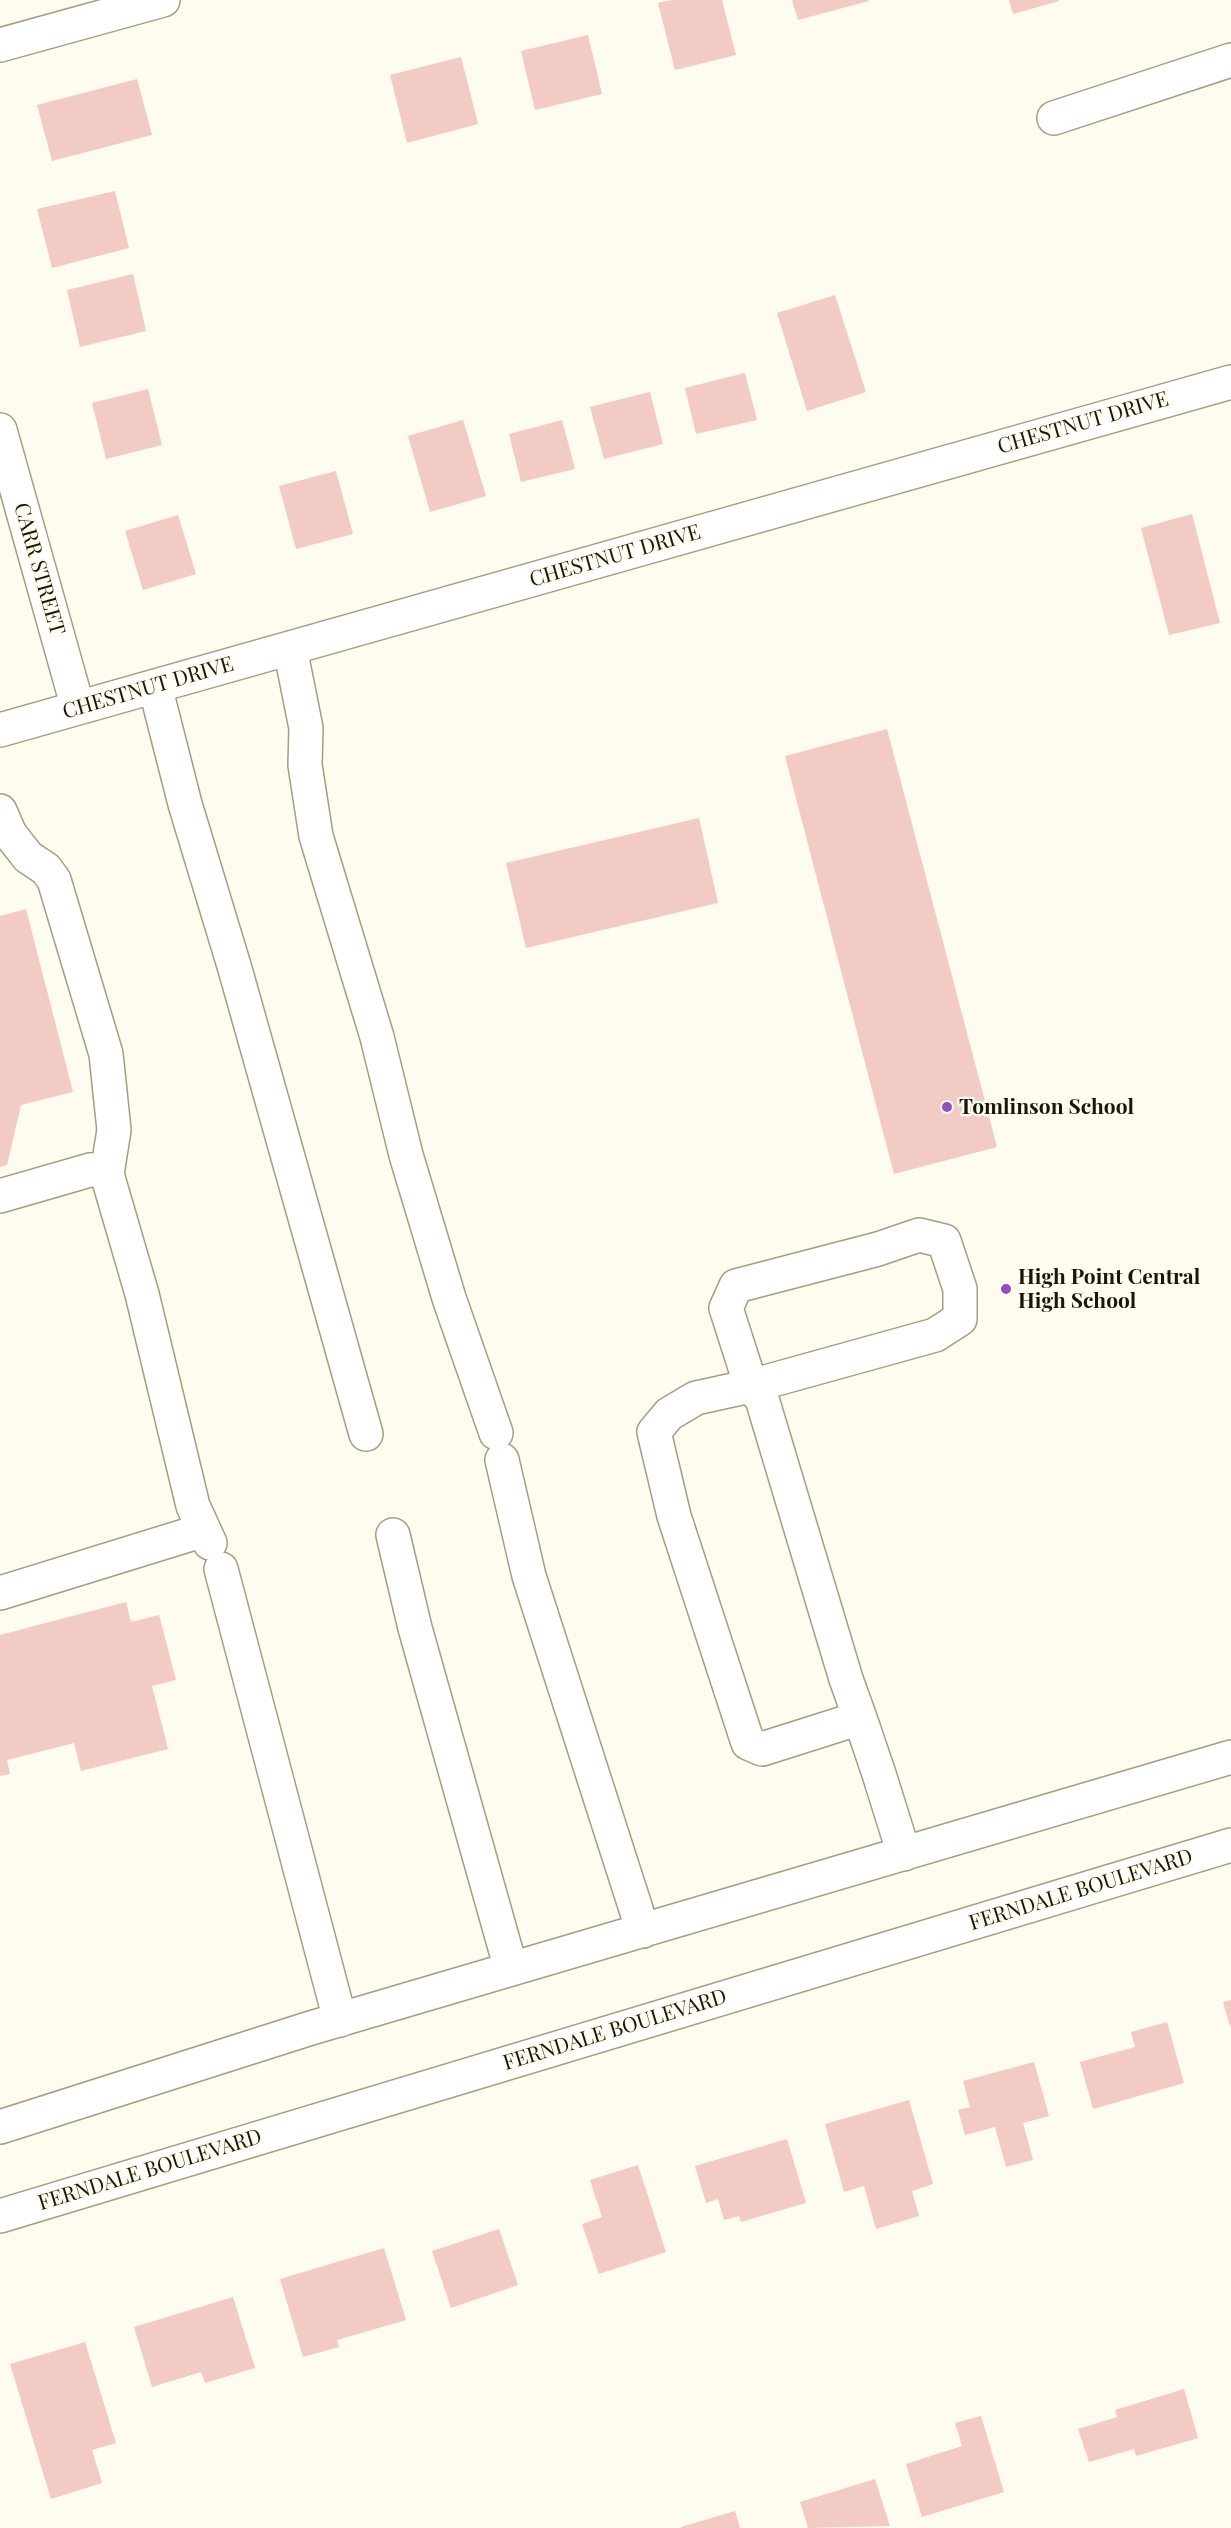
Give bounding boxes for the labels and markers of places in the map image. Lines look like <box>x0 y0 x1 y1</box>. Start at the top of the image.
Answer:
place label: Tomlinson School <box>959 1094 1134 1120</box>
marker: Tomlinson School <box>940 1100 954 1114</box>
place label: High Point Central High School <box>1018 1264 1200 1314</box>
marker: High Point Central High School <box>999 1282 1013 1296</box>

